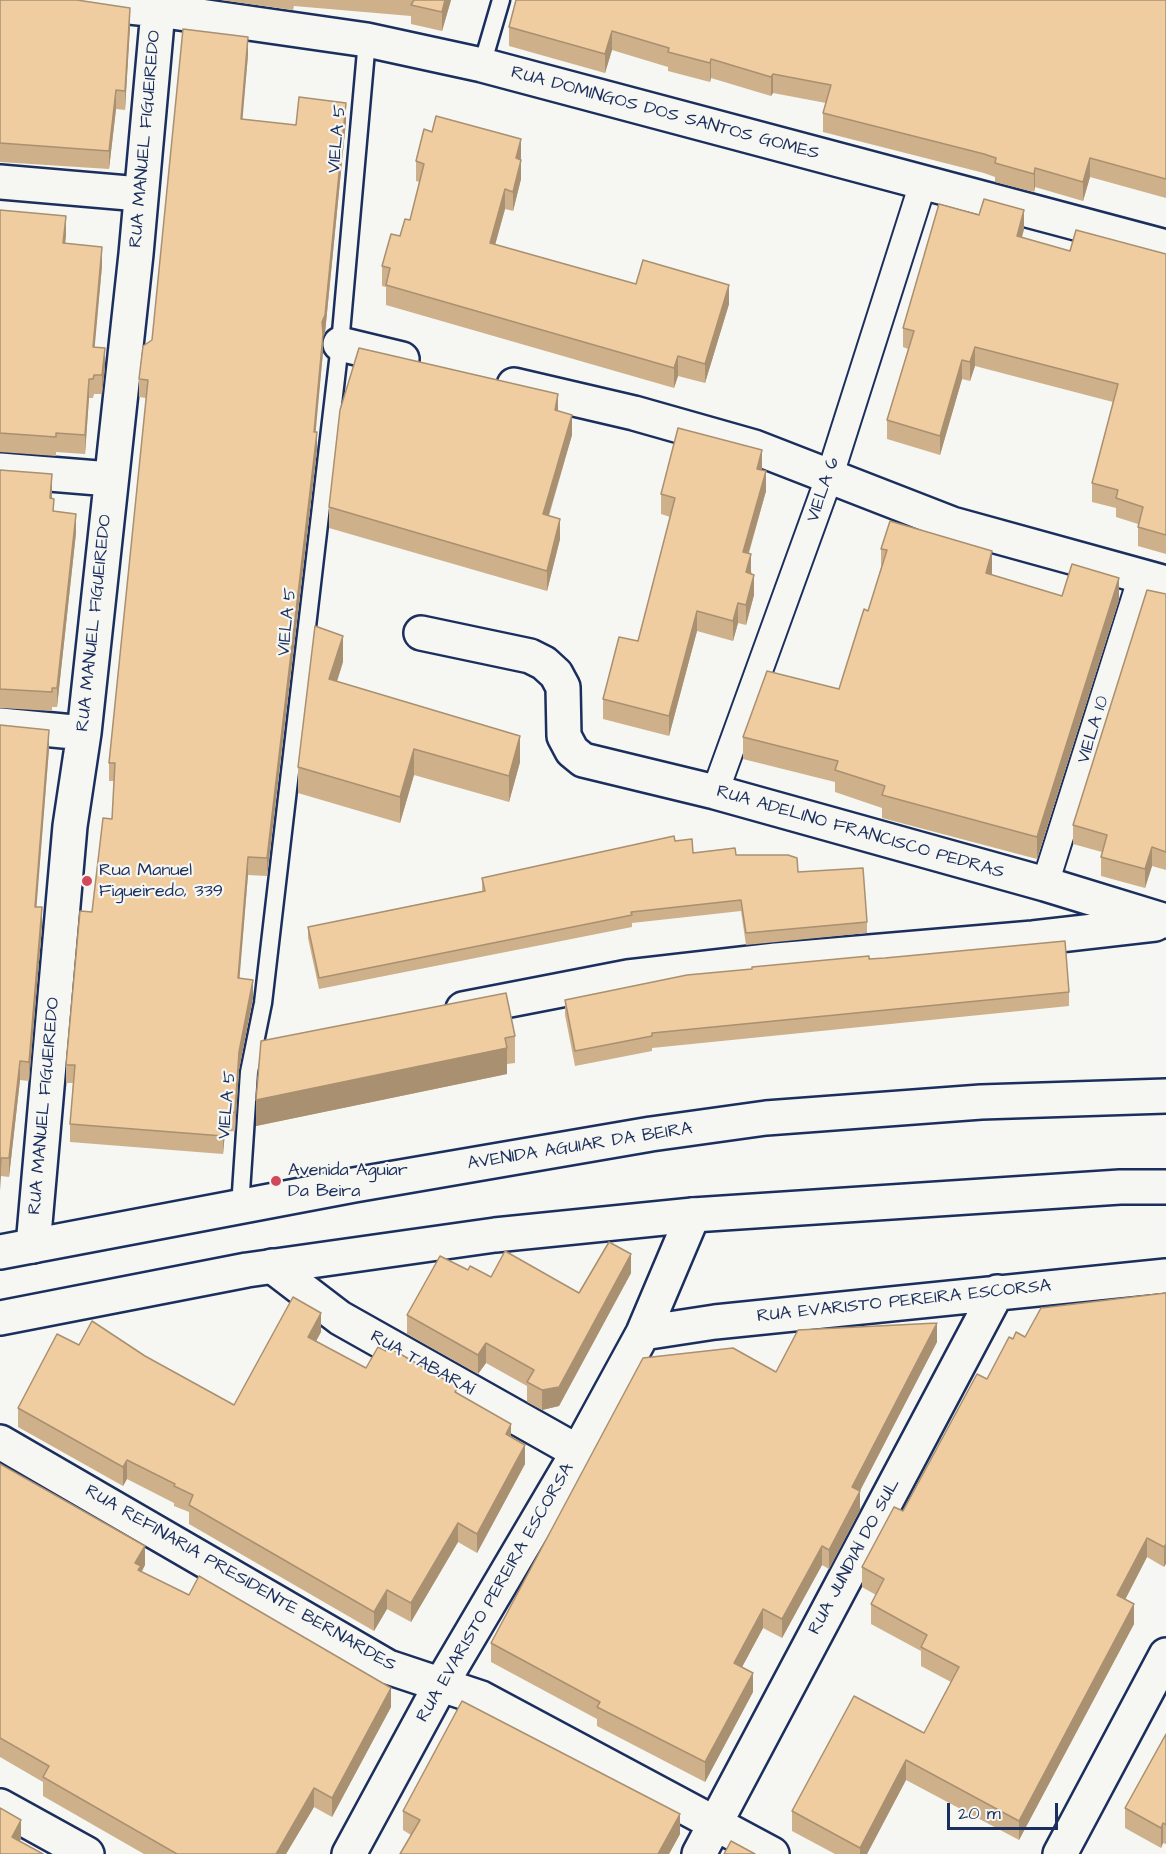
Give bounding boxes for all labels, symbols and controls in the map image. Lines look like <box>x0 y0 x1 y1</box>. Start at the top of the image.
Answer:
street label: RUA MANUEL FIGUEIREDO <box>126 29 166 249</box>
street label: RUA DOMINGOS DOS SANTOS GOMES <box>509 62 821 166</box>
street label: VIELA 5 <box>324 104 352 174</box>
street label: VIELA 6 <box>803 455 845 525</box>
street label: RUA MANUEL FIGUEIREDO <box>73 513 117 733</box>
street label: VIELA 5 <box>274 587 302 657</box>
street label: VIELA 10 <box>1074 694 1114 766</box>
street label: RUA ADELINO FRANCISCO PEDRAS <box>714 782 1006 884</box>
place label: Rua Manuel Figueiredo, 339 <box>99 860 223 902</box>
marker: Rua Manuel Figueiredo, 339 <box>80 874 94 888</box>
street label: RUA MANUEL FIGUEIREDO <box>25 996 65 1216</box>
street label: VIELA 5 <box>214 1070 242 1140</box>
street label: AVENIDA AGUIAR DA BEIRA <box>466 1119 694 1175</box>
place label: Avenida Aguiar Da Beira <box>288 1160 408 1202</box>
marker: Avenida Aguiar Da Beira <box>269 1174 283 1188</box>
street label: RUA EVARISTO PEREIRA ESCORSA <box>756 1276 1052 1328</box>
street label: RUA TABARAÍ <box>366 1326 478 1402</box>
street label: RUA EVARISTO PEREIRA ESCORSA <box>413 1460 579 1726</box>
street label: RUA JUNDIAÍ DO SUL <box>805 1475 905 1639</box>
street label: RUA REFINARIA PRESIDENTE BERNARDES <box>81 1481 399 1677</box>
scale bar <box>950 1791 1061 1829</box>
text: 20 m <box>958 1801 1001 1826</box>

